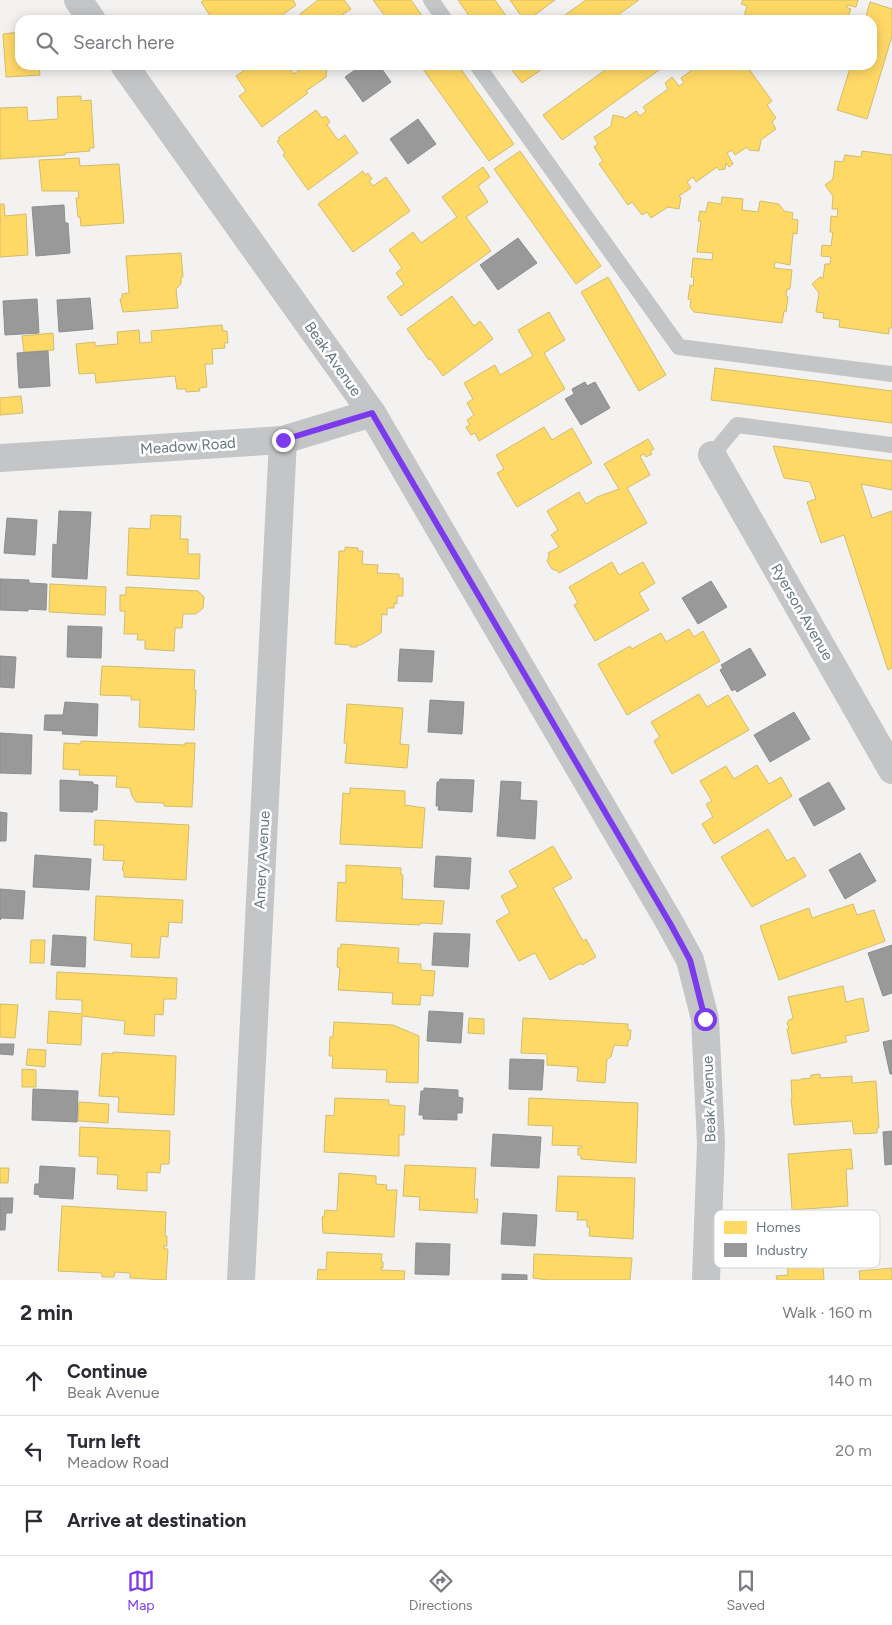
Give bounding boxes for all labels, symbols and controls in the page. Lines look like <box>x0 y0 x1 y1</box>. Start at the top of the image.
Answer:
search box <box>15 15 877 70</box>
icon: search <box>33 29 61 57</box>
text: Search here <box>73 31 175 54</box>
street label: Beak Avenue <box>301 318 365 400</box>
route end <box>272 429 295 452</box>
street label: Meadow Road <box>140 434 236 458</box>
street label: Ryerson Avenue <box>767 560 837 664</box>
street label: Amery Avenue <box>250 810 274 910</box>
route start <box>694 1008 717 1031</box>
street label: Beak Avenue <box>698 1055 720 1143</box>
legend <box>714 1210 880 1268</box>
text: Homes <box>756 1219 801 1236</box>
text: Industry <box>756 1242 808 1259</box>
text: 2 min <box>20 1300 73 1325</box>
text: Walk · 160 m <box>782 1303 872 1322</box>
text: Continue <box>67 1360 147 1383</box>
icon: ahead <box>20 1367 48 1395</box>
text: 140 m <box>828 1371 872 1390</box>
text: Beak Avenue <box>67 1383 160 1402</box>
text: Turn left <box>67 1430 141 1453</box>
icon: left <box>20 1437 48 1465</box>
text: 20 m <box>835 1441 872 1460</box>
text: Meadow Road <box>67 1453 169 1472</box>
icon: arrive <box>20 1507 48 1535</box>
text: Arrive at destination <box>67 1509 246 1532</box>
tab: Map <box>127 1567 155 1614</box>
tab: Directions <box>409 1567 473 1614</box>
tab: Saved <box>726 1567 765 1614</box>

